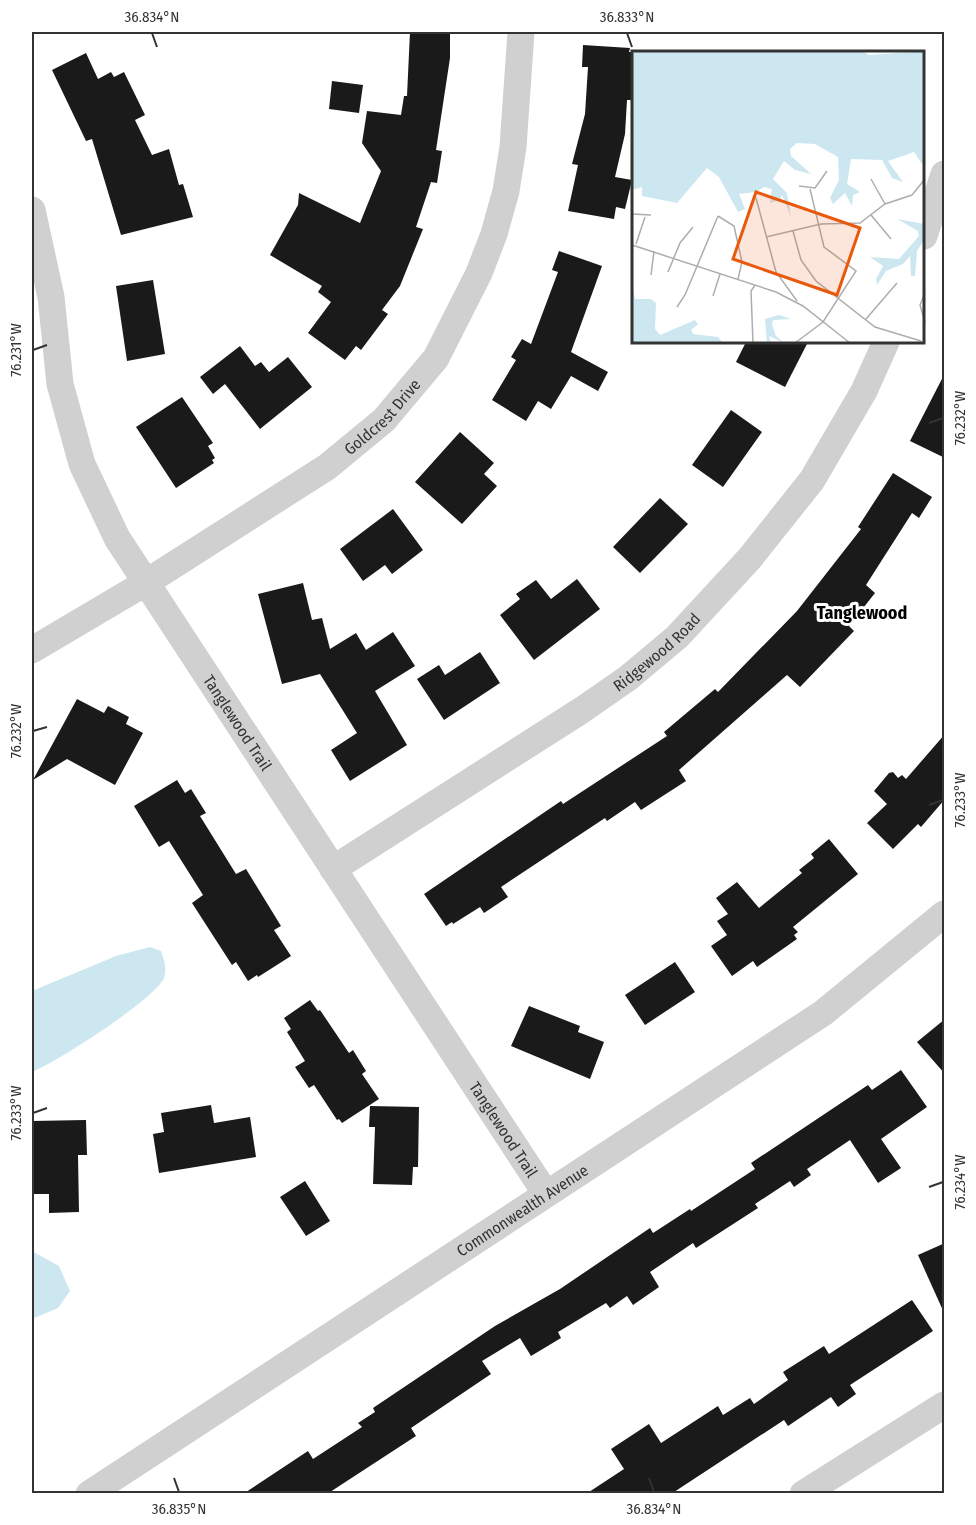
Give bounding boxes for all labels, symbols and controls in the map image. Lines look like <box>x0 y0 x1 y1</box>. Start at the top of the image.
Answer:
text: 36.834°N <box>125 8 179 26</box>
text: 36.833°N <box>600 8 654 26</box>
inset map <box>632 51 925 344</box>
text: 76.231°W <box>7 323 25 377</box>
street label: Goldcrest Drive <box>340 375 424 459</box>
text: 76.232°W <box>951 391 969 445</box>
district label: Tanglewood <box>817 602 907 624</box>
street label: Ridgewood Road <box>610 609 704 695</box>
street label: Tanglewood Trail <box>199 672 275 774</box>
text: 76.232°W <box>7 704 25 758</box>
text: 76.233°W <box>951 773 969 827</box>
street label: Tanglewood Trail <box>465 1078 541 1181</box>
text: 76.233°W <box>7 1086 25 1140</box>
text: 76.234°W <box>951 1154 969 1210</box>
street label: Commonwealth Avenue <box>453 1160 592 1260</box>
text: 36.835°N <box>152 1500 206 1518</box>
text: 36.834°N <box>627 1500 681 1518</box>

